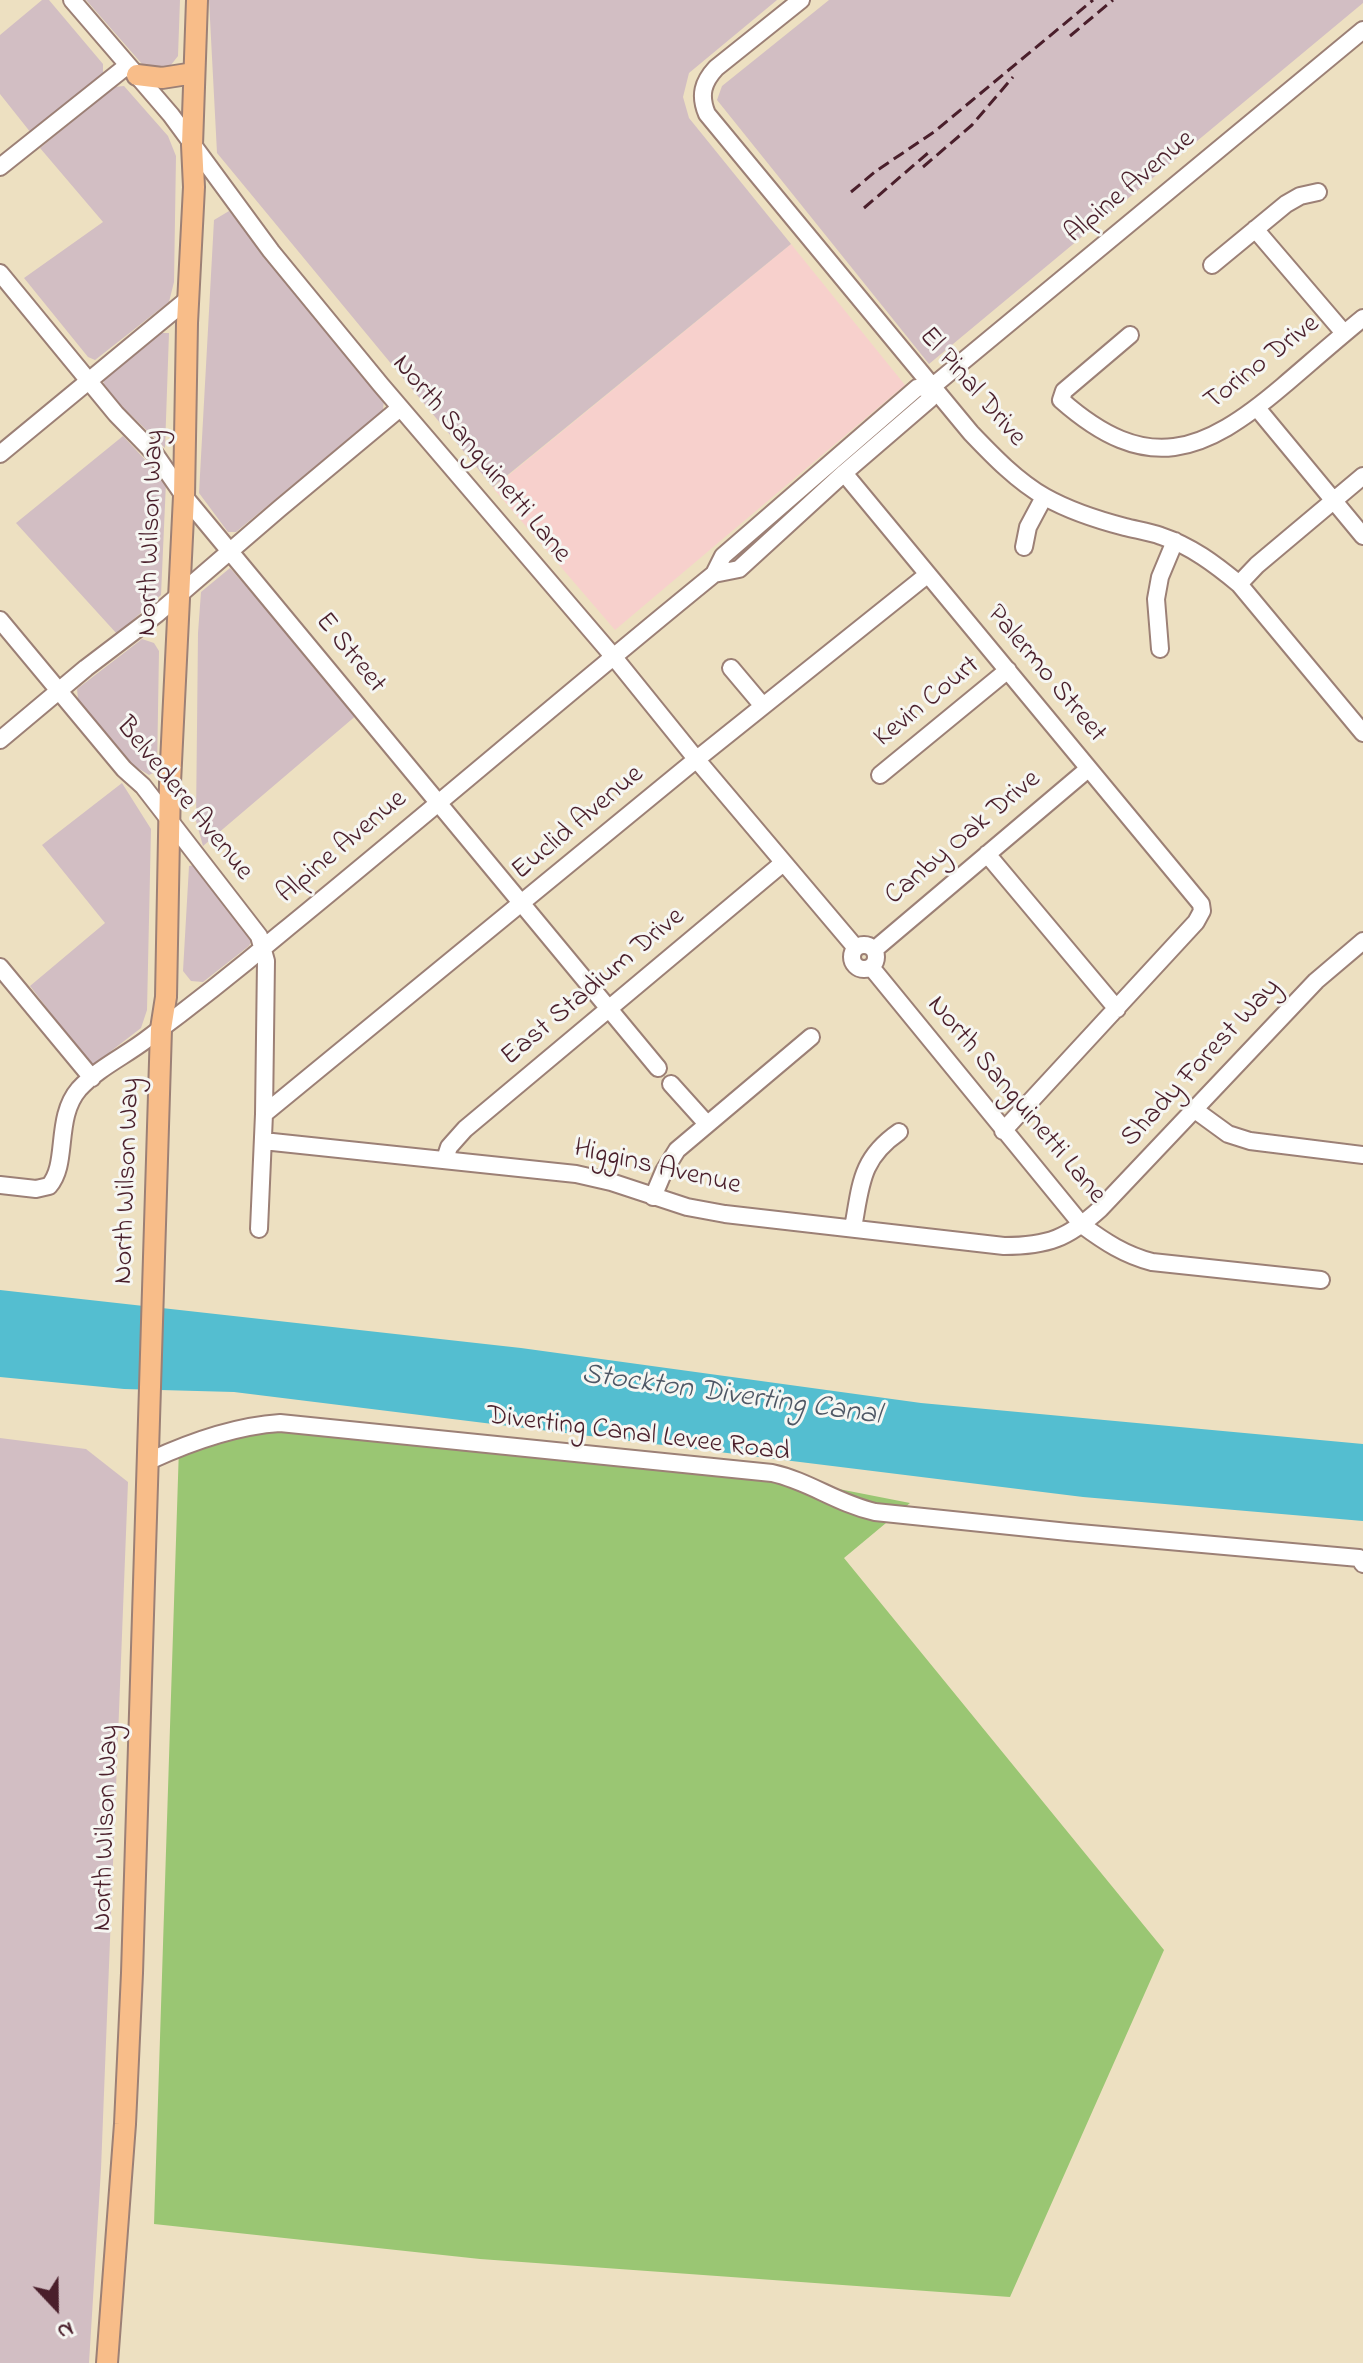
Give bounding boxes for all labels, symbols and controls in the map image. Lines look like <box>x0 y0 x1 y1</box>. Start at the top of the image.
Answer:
street label: Alpine Avenue <box>1059 124 1203 252</box>
street label: Torino Drive <box>1199 309 1327 419</box>
street label: El Pinal Drive <box>910 321 1032 455</box>
street label: North Sanguinetti Lane <box>383 349 577 571</box>
street label: North Wilson Way <box>133 429 173 637</box>
street label: Palermo Street <box>978 599 1112 751</box>
street label: E Street <box>306 607 392 701</box>
street label: Kevin Court <box>868 650 988 756</box>
street label: Belvedere Avenue <box>107 712 259 888</box>
street label: Euclid Avenue <box>506 759 652 889</box>
street label: Canby Oak Drive <box>879 764 1049 914</box>
street label: Alpine Avenue <box>271 784 415 912</box>
street label: East Stadium Drive <box>495 901 693 1075</box>
street label: Shady Forest Way <box>1115 972 1289 1156</box>
street label: North Sanguinetti Lane <box>918 990 1112 1212</box>
street label: North Wilson Way <box>109 1077 149 1285</box>
street label: Higgins Avenue <box>570 1133 744 1205</box>
water label: Stockton Diverting Canal <box>579 1358 883 1436</box>
street label: Diverting Canal Levee Road <box>485 1401 791 1471</box>
street label: North Wilson Way <box>88 1724 128 1932</box>
north arrow <box>16 2267 96 2347</box>
text: N <box>52 2312 78 2347</box>

